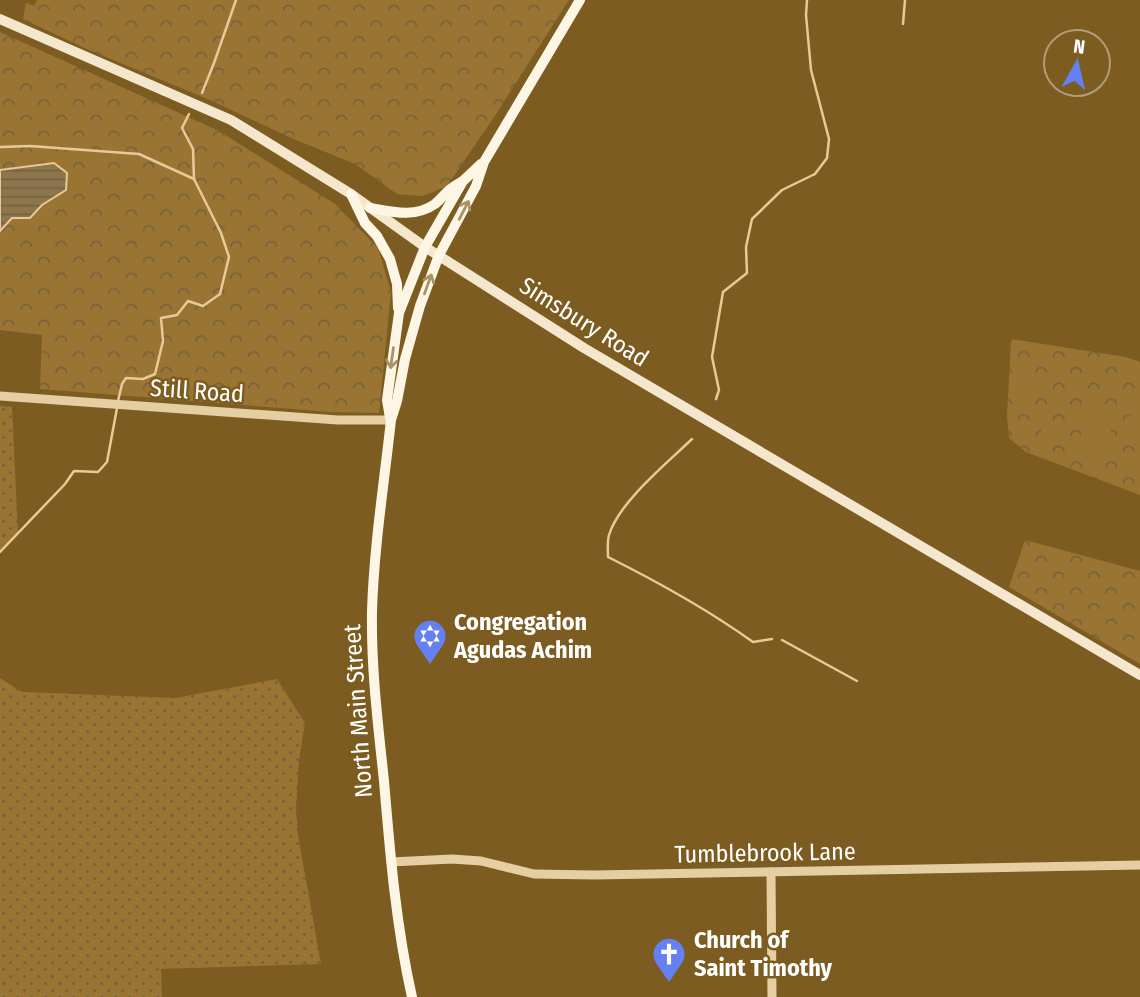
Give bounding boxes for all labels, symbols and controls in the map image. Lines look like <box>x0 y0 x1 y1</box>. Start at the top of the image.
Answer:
north arrow <box>1042 28 1112 98</box>
text: N <box>1072 34 1087 59</box>
one-way arrow <box>457 200 471 221</box>
street label: Simsbury Road <box>514 271 654 373</box>
one-way arrow <box>423 273 435 295</box>
one-way arrow <box>385 346 398 369</box>
street label: Still Road <box>149 374 245 408</box>
place label: Congregation Agudas Achim <box>453 608 592 664</box>
synagogue icon: Congregation Agudas Achim <box>411 617 449 666</box>
street label: North Main Street <box>338 623 378 799</box>
street label: Tumblebrook Lane <box>674 837 856 869</box>
place label: Church of Saint Timothy <box>694 926 833 982</box>
church icon: Church of Saint Timothy <box>650 935 688 984</box>

